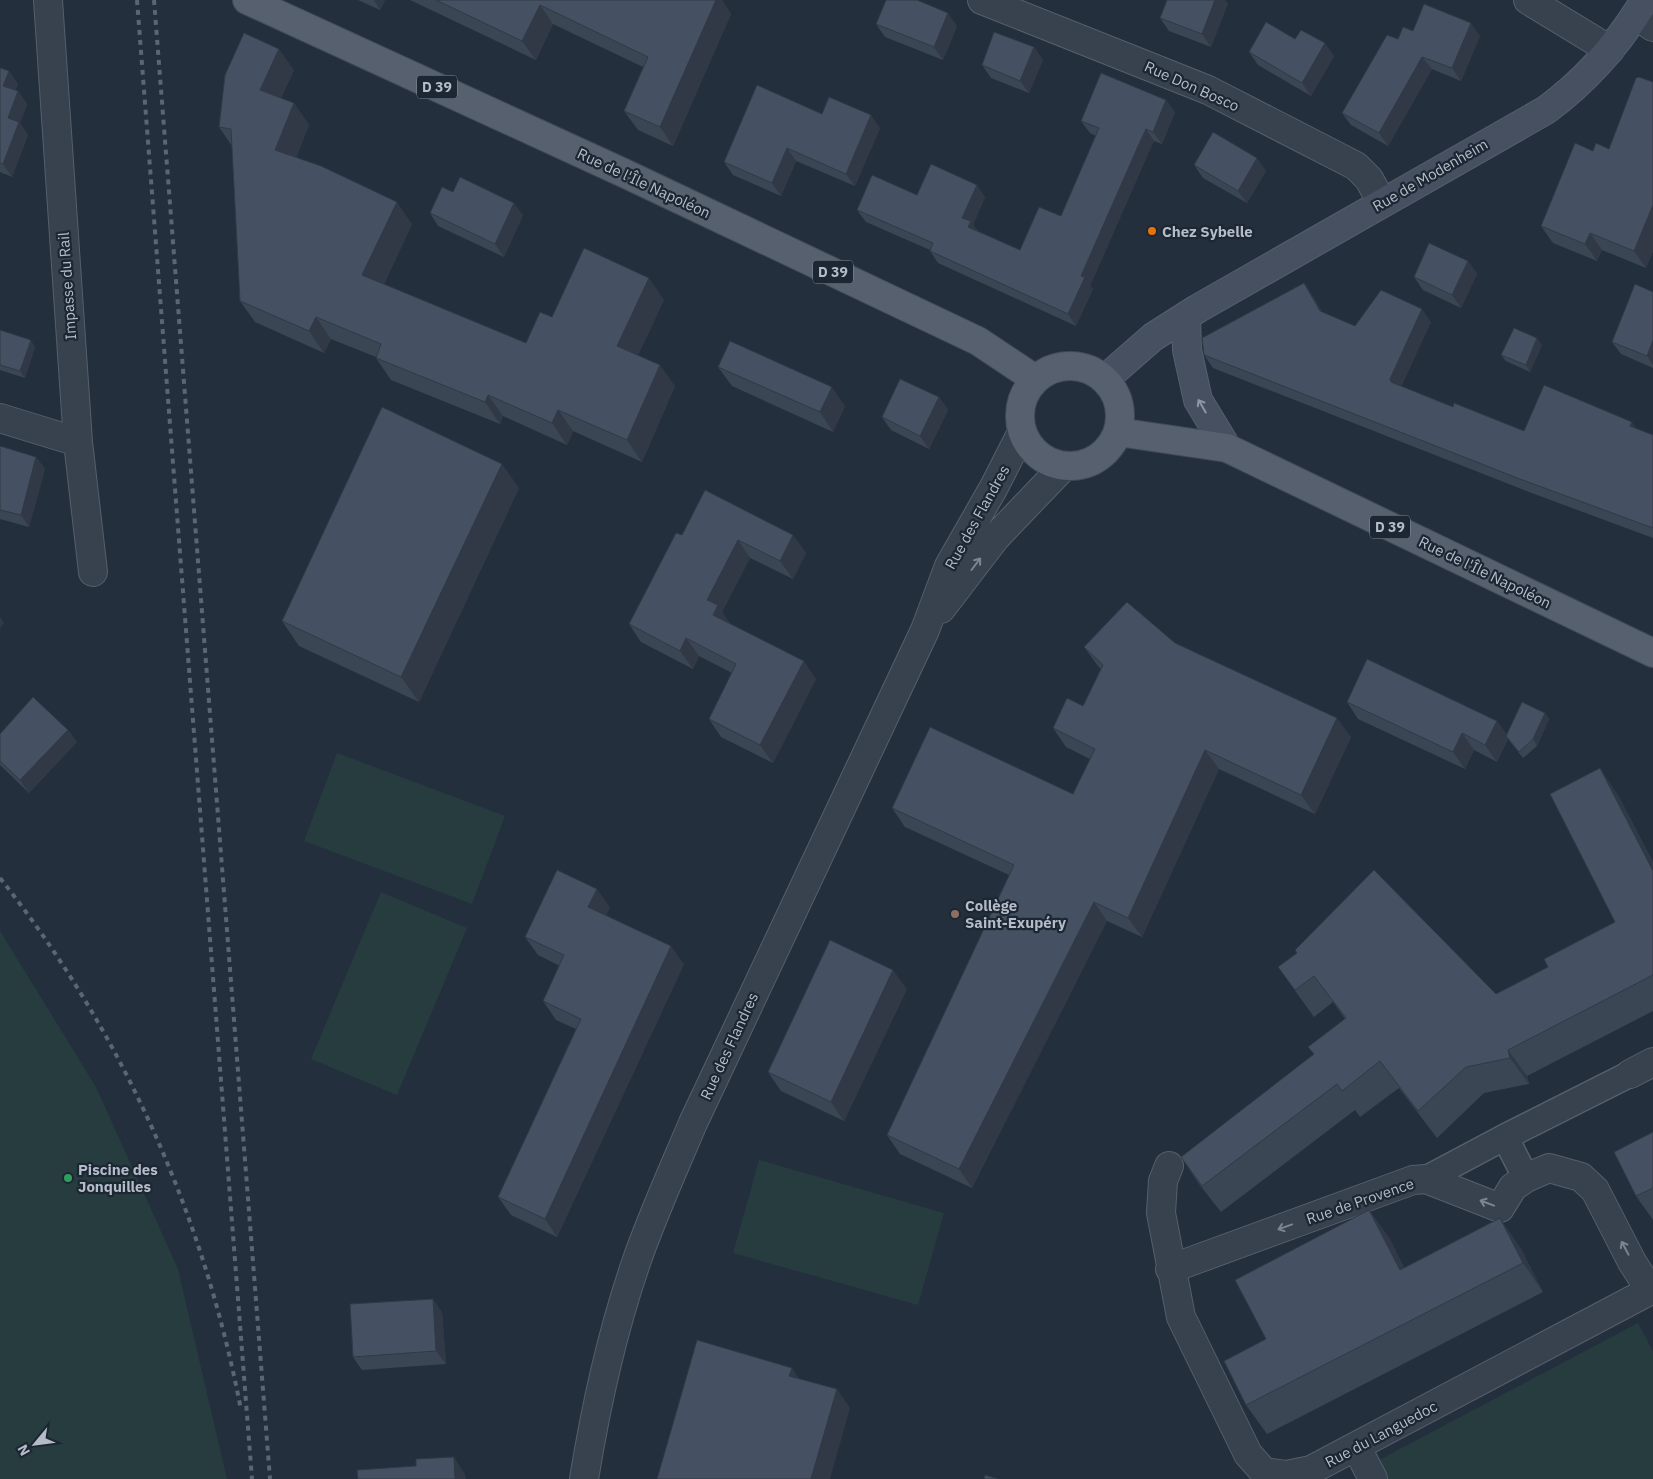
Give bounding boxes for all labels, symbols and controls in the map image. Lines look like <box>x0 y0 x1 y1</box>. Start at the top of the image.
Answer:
street label: Rue Don Bosco <box>1142 57 1242 115</box>
road number: D 39 <box>417 75 457 98</box>
street label: Rue de Modenheim <box>1369 134 1491 216</box>
street label: Rue de l'Île Napoléon <box>574 144 714 222</box>
place label: Chez Sybelle <box>1162 222 1253 241</box>
marker: Chez Sybelle <box>1146 225 1158 237</box>
street label: Impasse du Rail <box>54 231 80 341</box>
road number: D 39 <box>813 260 853 284</box>
one-way arrow <box>1197 400 1207 414</box>
street label: Rue des Flandres <box>940 462 1014 572</box>
road number: D 39 <box>1370 516 1410 538</box>
street label: Rue de l'Île Napoléon <box>1416 532 1554 612</box>
one-way arrow <box>971 557 981 571</box>
place label: Collège Saint-Exupéry <box>965 896 1066 932</box>
marker: Collège Saint-Exupéry <box>949 908 961 920</box>
street label: Rue des Flandres <box>696 989 762 1103</box>
place label: Piscine des Jonquilles <box>78 1160 158 1196</box>
marker: Piscine des Jonquilles <box>62 1172 74 1184</box>
street label: Rue de Provence <box>1304 1174 1416 1228</box>
one-way arrow <box>1480 1198 1495 1207</box>
one-way arrow <box>1278 1223 1293 1232</box>
one-way arrow <box>1620 1241 1630 1256</box>
street label: Rue du Languedoc <box>1322 1396 1441 1471</box>
north arrow <box>10 1419 60 1469</box>
text: N <box>13 1442 34 1459</box>

